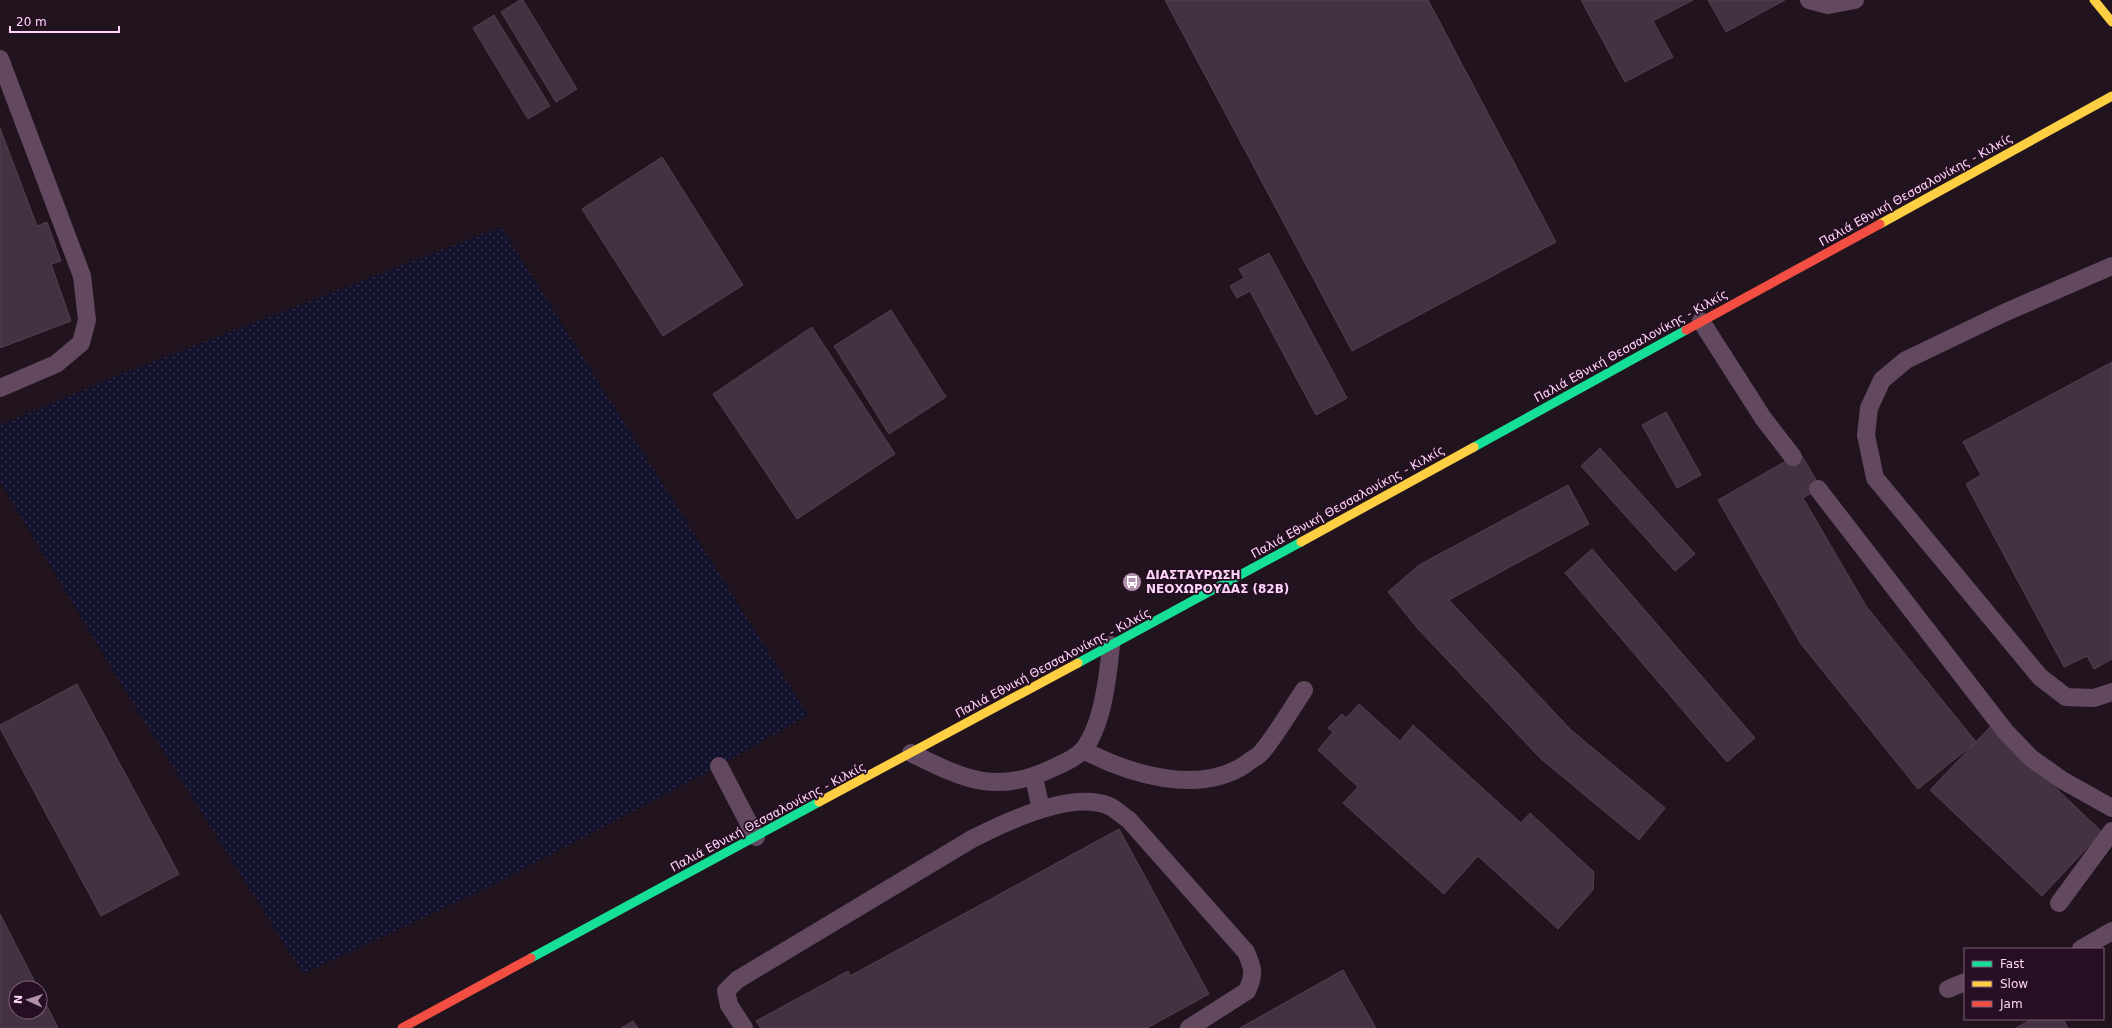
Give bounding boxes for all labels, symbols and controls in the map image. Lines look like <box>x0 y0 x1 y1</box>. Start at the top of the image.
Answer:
scale bar <box>10 8 119 34</box>
text: 20 m <box>16 15 47 29</box>
street label: Παλιά Εθνική Θεσσαλονίκης - Κιλκίς <box>1817 131 2015 249</box>
street label: Παλιά Εθνική Θεσσαλονίκης - Κιλκίς <box>1532 287 1730 405</box>
street label: Παλιά Εθνική Θεσσαλονίκης - Κιλκίς <box>1249 443 1447 561</box>
place label: ΔΙΑΣΤΑΥΡΩΣΗ ΝΕΟΧΩΡΟΥΔΑΣ (82Β) <box>1146 568 1289 596</box>
bus stop icon: ΔΙΑΣΤΑΥΡΩΣΗ ΝΕΟΧΩΡΟΥΔΑΣ (82Β) <box>1121 571 1143 593</box>
street label: Παλιά Εθνική Θεσσαλονίκης - Κιλκίς <box>953 605 1153 721</box>
street label: Παλιά Εθνική Θεσσαλονίκης - Κιλκίς <box>668 759 868 875</box>
legend <box>1964 948 2104 1020</box>
text: Fast <box>2000 957 2024 971</box>
text: Slow <box>2000 977 2028 991</box>
north arrow <box>8 980 48 1020</box>
text: N <box>12 995 25 1004</box>
text: Jam <box>1999 997 2023 1011</box>

